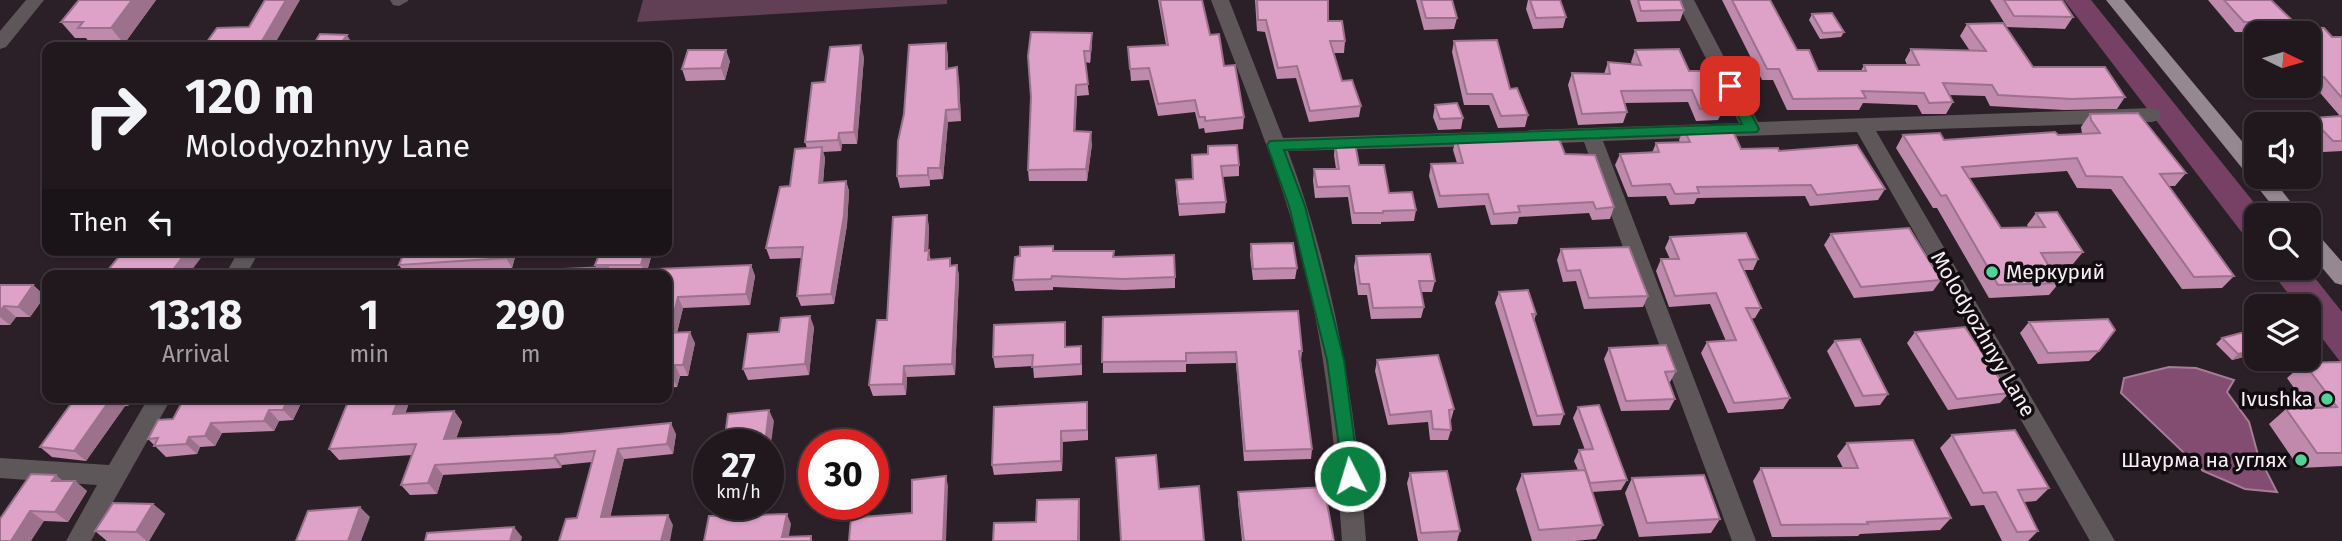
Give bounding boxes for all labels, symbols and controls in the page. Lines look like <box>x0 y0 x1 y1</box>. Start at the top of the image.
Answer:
north arrow <box>2244 21 2320 98</box>
map controls <box>2244 21 2321 371</box>
pin <box>1700 56 1760 116</box>
text: 120 m <box>185 67 315 126</box>
icon: arrive <box>1711 67 1749 105</box>
icon: right <box>70 70 161 161</box>
button: sound <box>2244 112 2321 189</box>
text: Molodyozhnyy Lane <box>185 127 470 165</box>
icon: left <box>142 203 180 241</box>
button: search <box>2244 203 2321 280</box>
text: Then <box>70 207 128 238</box>
street label: Molodyozhnyy Lane <box>1925 246 2041 422</box>
place label: Меркурий <box>2006 259 2105 285</box>
marker: Меркурий <box>1984 264 2000 280</box>
text: 13:18 <box>149 290 243 340</box>
text: 1 <box>359 290 379 340</box>
text: 290 <box>496 290 565 340</box>
button: layers <box>2244 294 2321 371</box>
text: Arrival <box>162 340 229 368</box>
text: min <box>349 340 389 368</box>
text: m <box>521 340 540 368</box>
place label: Ivushka <box>2240 386 2313 412</box>
marker: Ivushka <box>2319 391 2335 407</box>
speed limit sign: 30 <box>798 429 889 520</box>
position arrow <box>1313 439 1387 513</box>
text: 27 <box>721 444 756 486</box>
place label: Шаурма на углях <box>2121 447 2288 473</box>
marker: Шаурма на углях <box>2293 452 2309 468</box>
text: km/h <box>716 481 761 503</box>

